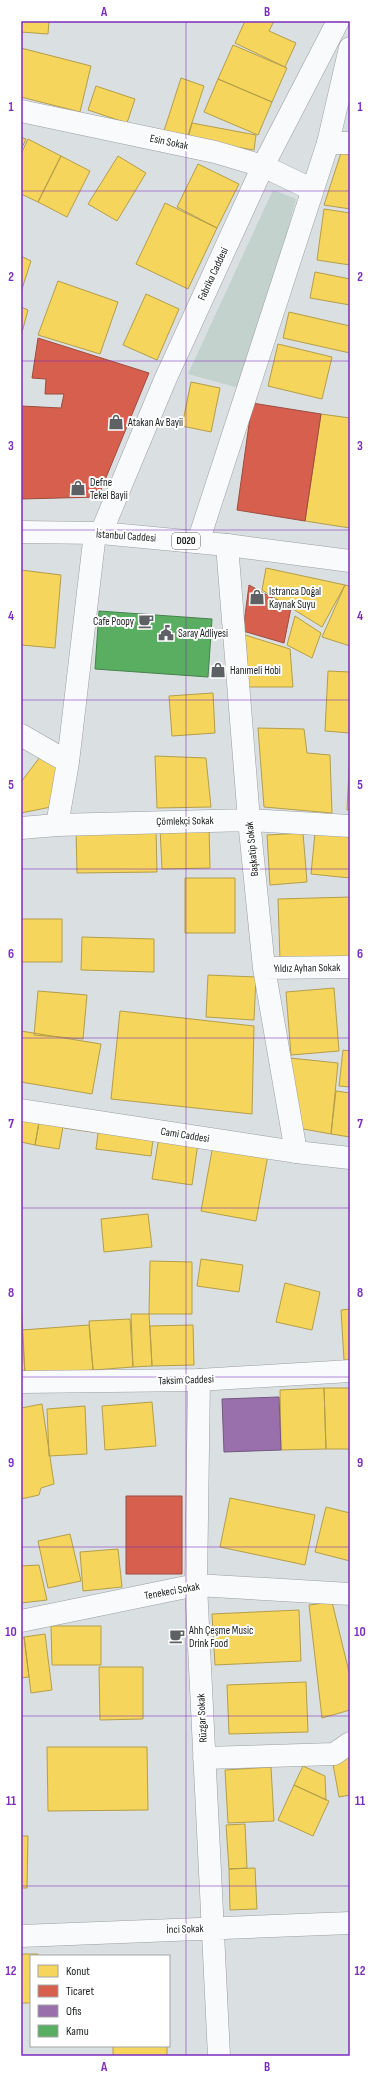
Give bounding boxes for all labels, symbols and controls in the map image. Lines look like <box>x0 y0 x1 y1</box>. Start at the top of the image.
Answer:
text: A <box>100 4 108 20</box>
text: B <box>264 4 270 20</box>
text: 1 <box>8 99 14 115</box>
text: 1 <box>357 99 363 115</box>
street label: Esin Sokak <box>149 132 190 153</box>
street label: Fabrika Caddesi <box>195 245 231 303</box>
text: 2 <box>8 269 14 285</box>
text: 2 <box>357 269 363 285</box>
shop icon: Atakan Av Bayii <box>107 413 125 431</box>
place label: Atakan Av Bayii <box>127 416 183 429</box>
text: 3 <box>8 438 14 454</box>
text: 3 <box>357 438 363 454</box>
place label: Defne Tekel Bayii <box>90 476 128 502</box>
shop icon: Defne Tekel Bayii <box>69 479 87 497</box>
street label: İstanbul Caddesi <box>95 526 157 545</box>
road number: D020 <box>172 533 200 549</box>
place label: Istranca Doğal Kaynak Suyu <box>269 585 321 611</box>
shop icon: Istranca Doğal Kaynak Suyu <box>248 588 266 606</box>
text: 4 <box>8 608 14 624</box>
text: 4 <box>357 608 363 624</box>
cafe icon: Cafe Poopy <box>137 612 155 630</box>
place label: Cafe Poopy <box>93 615 135 628</box>
public building icon: Saray Adliyesi <box>157 624 175 642</box>
place label: Saray Adliyesi <box>178 627 228 640</box>
shop icon: Hanımeli Hobi <box>209 661 227 679</box>
place label: Hanımeli Hobi <box>230 664 281 677</box>
text: 5 <box>8 777 14 793</box>
text: 5 <box>357 777 363 793</box>
street label: Çömlekçi Sokak <box>156 814 215 828</box>
street label: Başkatip Sokak <box>243 820 261 877</box>
text: 6 <box>8 946 14 962</box>
text: 6 <box>357 946 363 962</box>
street label: Yıldız Ayhan Sokak <box>274 961 341 975</box>
text: 7 <box>8 1116 14 1132</box>
text: 7 <box>357 1116 363 1132</box>
street label: Cami Caddesi <box>160 1125 210 1145</box>
text: 8 <box>8 1285 14 1301</box>
text: 8 <box>357 1285 363 1301</box>
street label: Taksim Caddesi <box>158 1373 214 1387</box>
text: 9 <box>8 1455 14 1471</box>
text: 9 <box>357 1455 363 1471</box>
street label: Tenekeci Sokak <box>143 1580 201 1602</box>
text: 10 <box>5 1624 17 1640</box>
place label: Ahh Çeşme Music Drink Food <box>188 1624 253 1650</box>
text: 10 <box>354 1624 366 1640</box>
cafe icon: Ahh Çeşme Music Drink Food <box>168 1627 186 1645</box>
street label: Rüzgar Sokak <box>194 1692 210 1743</box>
text: 11 <box>6 1793 16 1809</box>
text: 11 <box>355 1793 365 1809</box>
street label: İnci Sokak <box>166 1921 205 1936</box>
legend <box>30 1955 170 2047</box>
text: 12 <box>6 1963 17 1979</box>
text: 12 <box>355 1963 366 1979</box>
text: Konut <box>66 1964 90 1979</box>
text: Ticaret <box>66 1984 94 1999</box>
text: Ofis <box>66 2004 81 2019</box>
text: Kamu <box>66 2024 89 2039</box>
text: A <box>100 2059 108 2075</box>
text: B <box>264 2059 270 2075</box>

